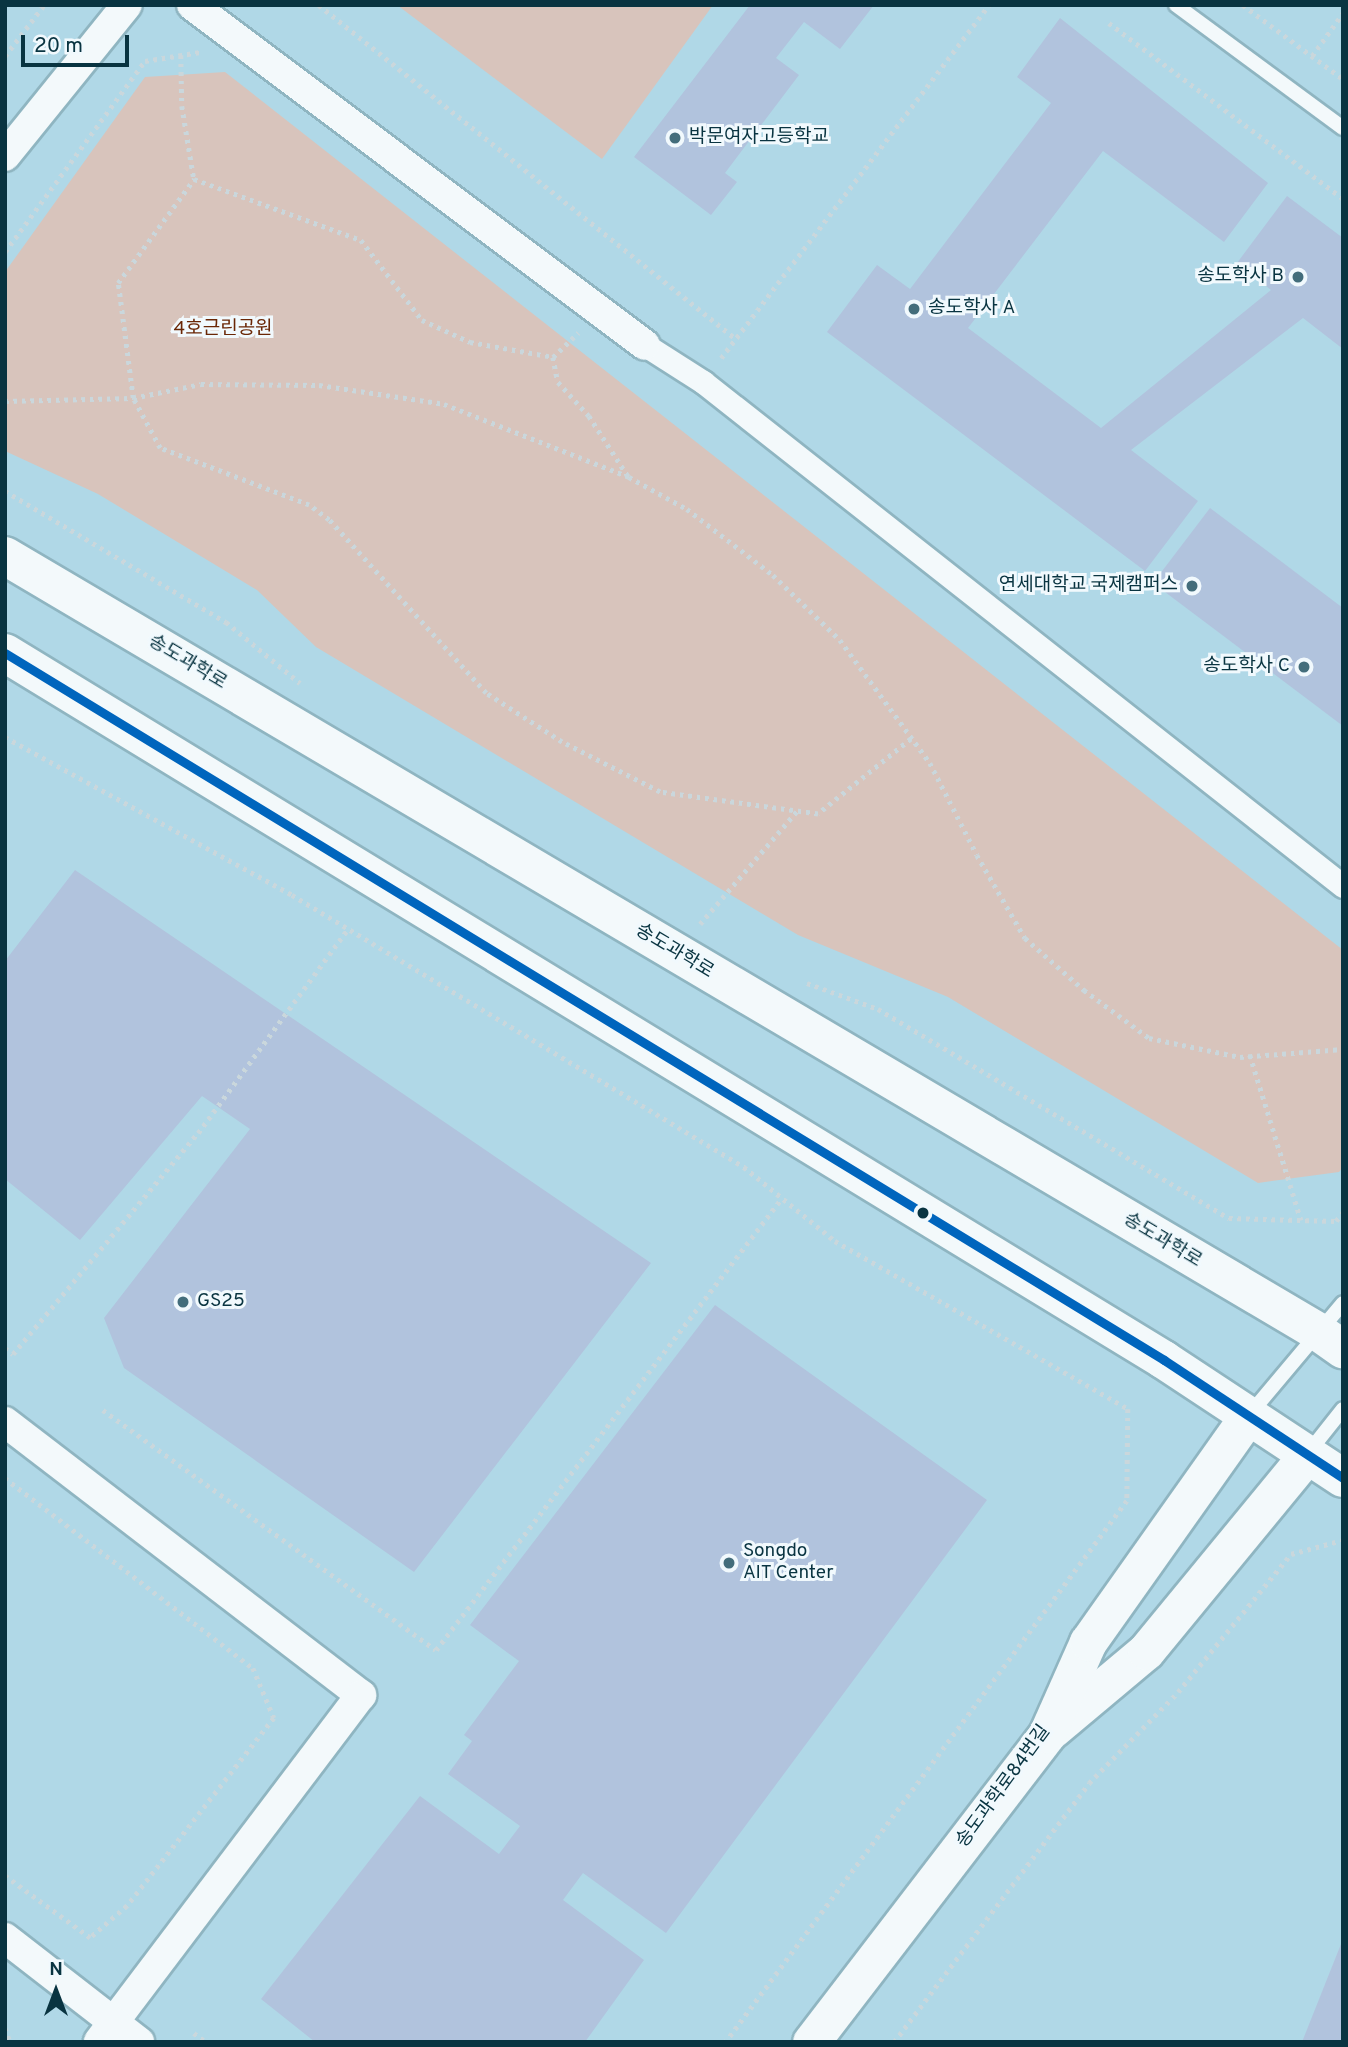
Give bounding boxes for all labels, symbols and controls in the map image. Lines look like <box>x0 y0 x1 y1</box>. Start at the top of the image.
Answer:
scale bar <box>24 21 133 65</box>
text: 20 m <box>34 33 83 60</box>
place label: 박문여자고등학교 <box>689 127 829 149</box>
marker: 박문여자고등학교 <box>667 130 683 146</box>
place label: 송도학사 B <box>1197 266 1284 288</box>
marker: 송도학사 B <box>1290 269 1306 285</box>
place label: 송도학사 A <box>928 298 1015 320</box>
marker: 송도학사 A <box>906 301 922 317</box>
park label: 4호근린공원 <box>173 319 273 341</box>
place label: 연세대학교 국제캠퍼스 <box>999 575 1178 597</box>
marker: 연세대학교 국제캠퍼스 <box>1184 578 1200 594</box>
street label: 송도과학로 <box>144 631 230 695</box>
place label: 송도학사 C <box>1203 656 1290 678</box>
marker: 송도학사 C <box>1296 659 1312 675</box>
street label: 송도과학로 <box>631 920 717 984</box>
unlabelled marker <box>916 1206 930 1220</box>
street label: 송도과학로 <box>1119 1209 1205 1273</box>
place label: GS25 <box>197 1291 245 1313</box>
marker: GS25 <box>175 1294 191 1310</box>
place label: Songdo AIT Center <box>743 1541 834 1585</box>
marker: Songdo AIT Center <box>721 1555 737 1571</box>
street label: 송도과학로84번길 <box>952 1721 1056 1853</box>
north arrow <box>21 1956 91 2026</box>
text: N <box>49 1958 63 1982</box>

